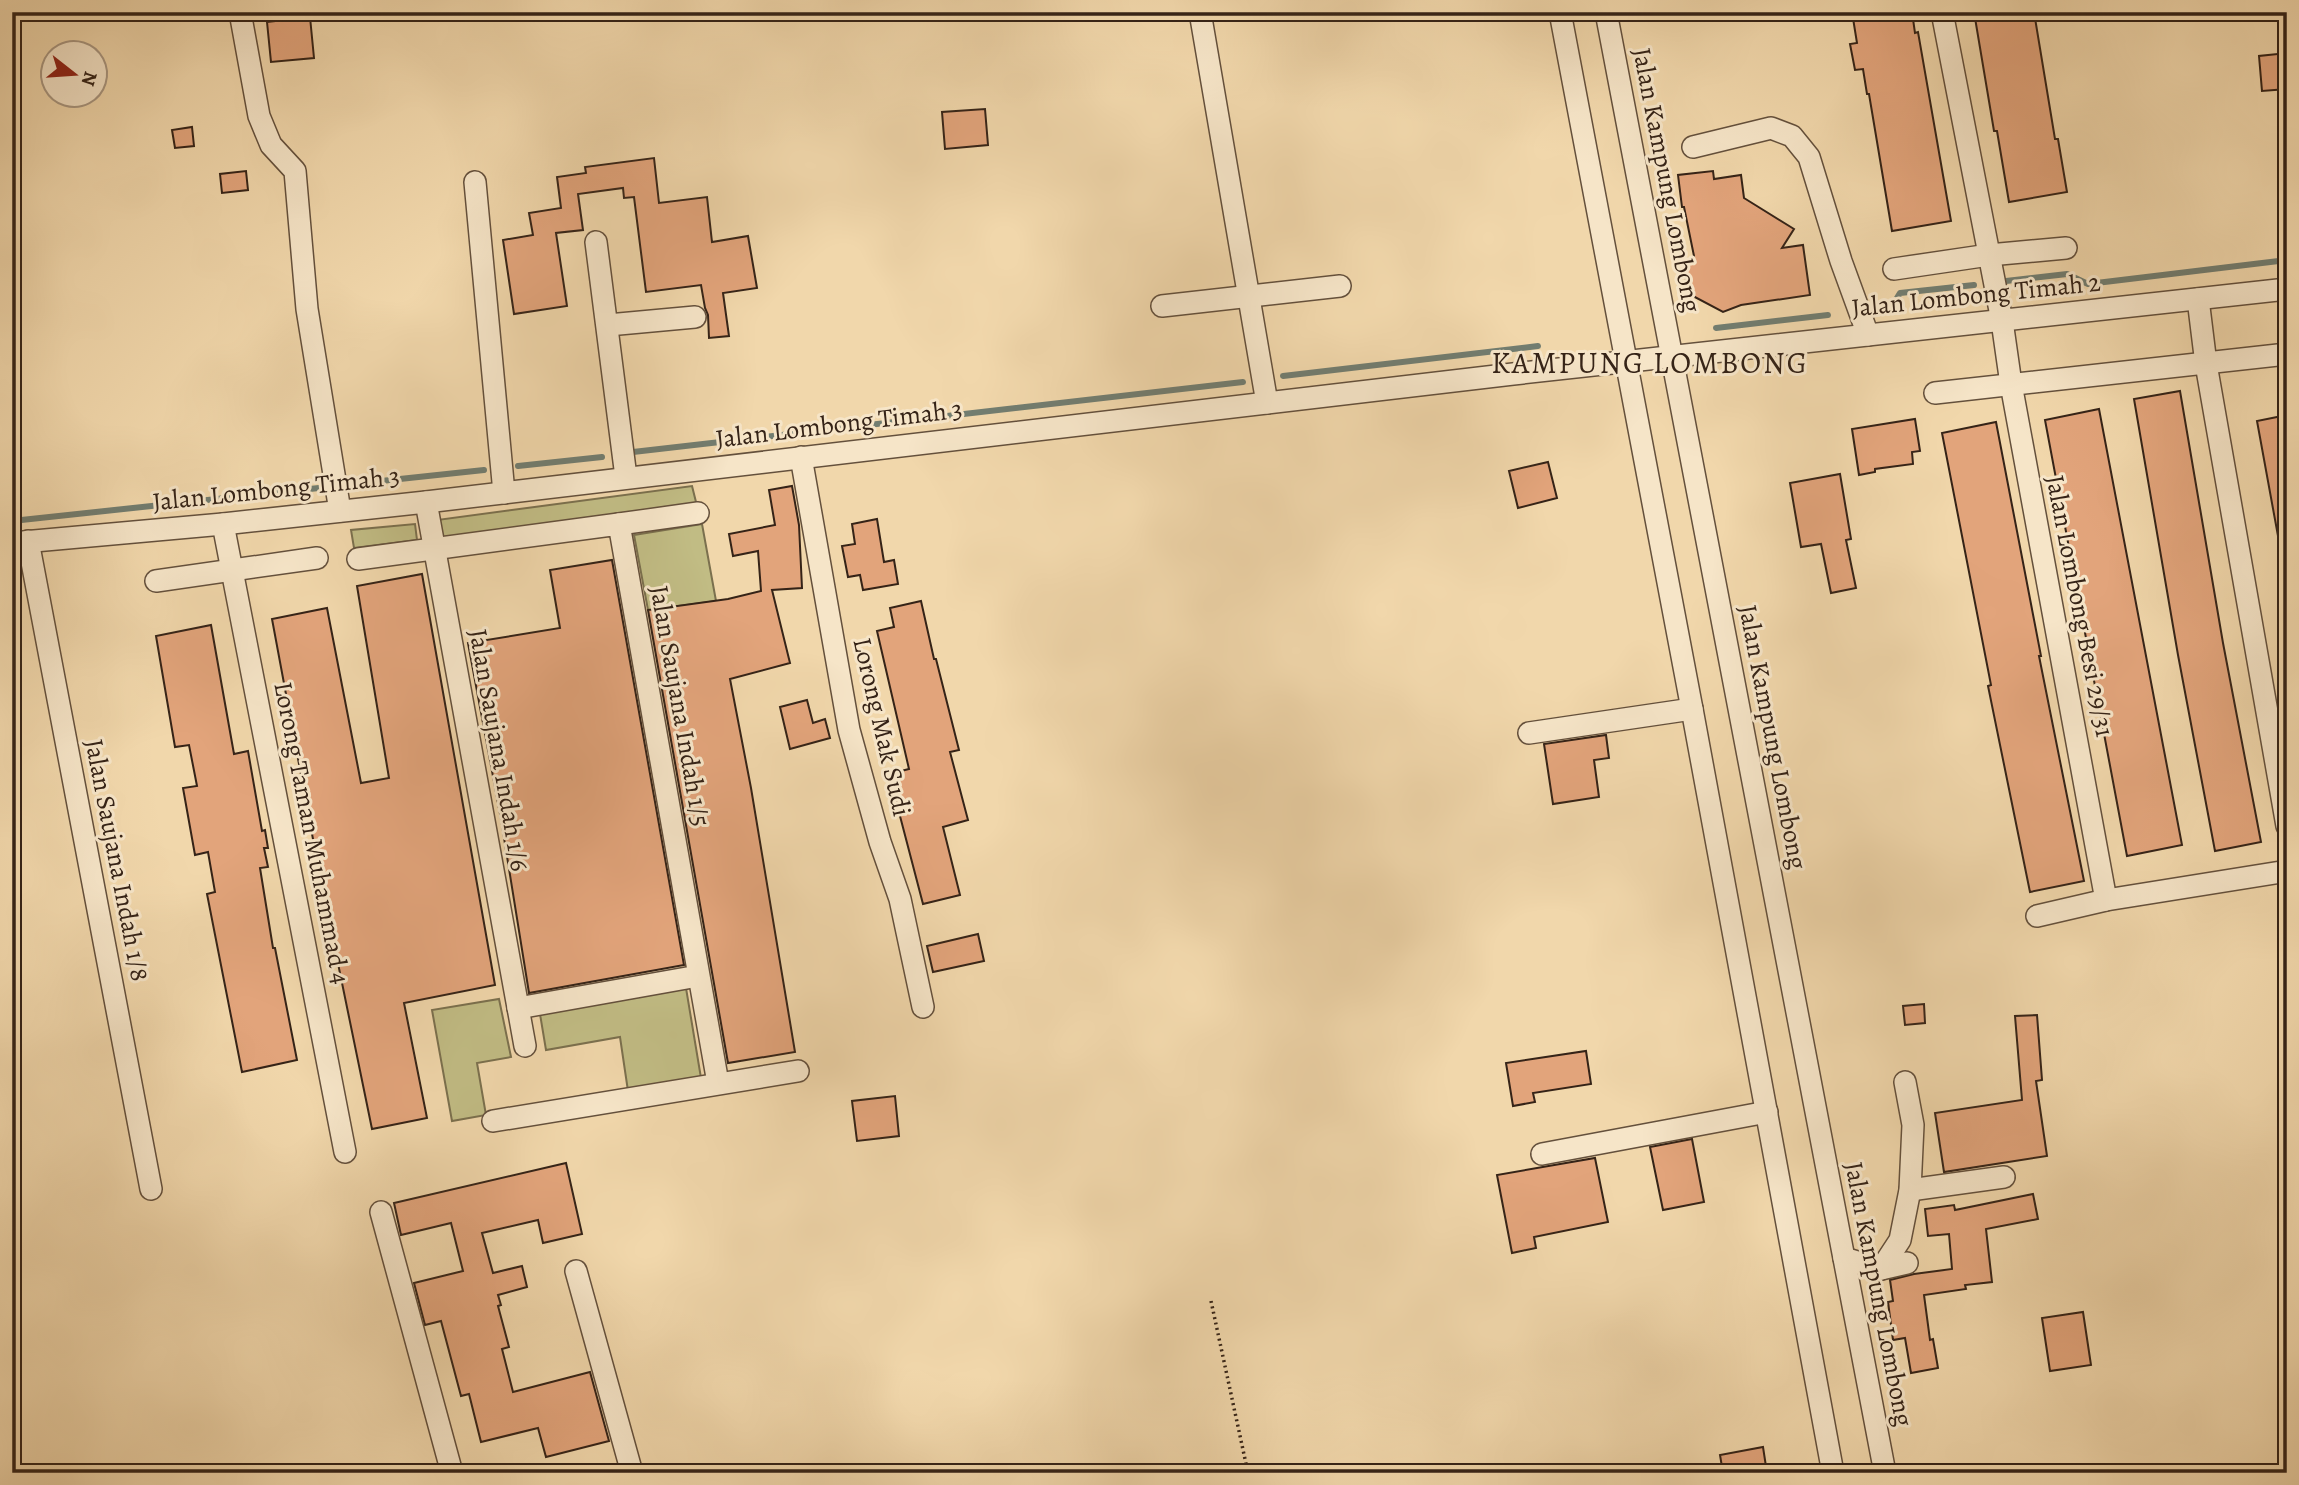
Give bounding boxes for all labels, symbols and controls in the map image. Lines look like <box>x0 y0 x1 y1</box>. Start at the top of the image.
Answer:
north arrow <box>38 38 108 108</box>
street label: Jalan Kampung Lombong <box>1624 45 1710 315</box>
text: N <box>75 68 104 89</box>
street label: Jalan Lombong Timah 2 <box>1850 265 2102 325</box>
district label: KAMPUNG LOMBONG <box>1491 343 1809 383</box>
street label: Jalan Lombong Timah 3 <box>714 391 964 457</box>
street label: Jalan Lombong Timah 3 <box>151 459 401 519</box>
street label: Jalan Lombong Besi 29/31 <box>2037 472 2123 740</box>
street label: Jalan Saujana Indah 1/5 <box>642 583 718 829</box>
street label: Jalan Kampung Lombong <box>1730 602 1816 872</box>
street label: Jalan Saujana Indah 1/6 <box>460 626 538 874</box>
street label: Lorong Mak Sudi <box>844 634 920 820</box>
street label: Lorong Taman Muhammad 4 <box>266 679 359 987</box>
street label: Jalan Saujana Indah 1/8 <box>76 736 158 984</box>
street label: Jalan Kampung Lombong <box>1836 1159 1922 1429</box>

